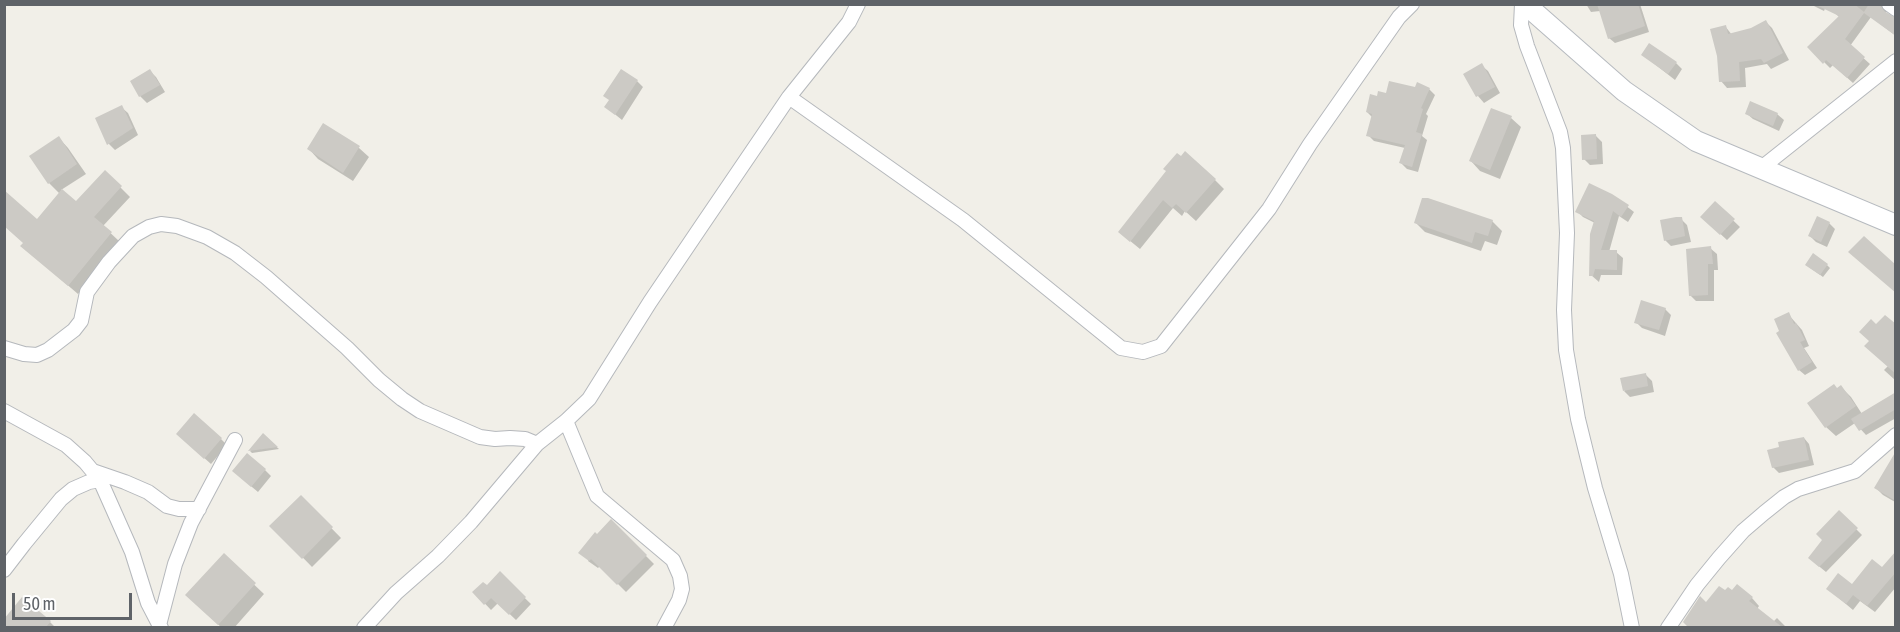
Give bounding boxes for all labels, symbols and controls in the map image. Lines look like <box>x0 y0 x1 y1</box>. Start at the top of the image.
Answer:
scale bar <box>15 581 135 619</box>
text: 50 m <box>23 593 55 614</box>

